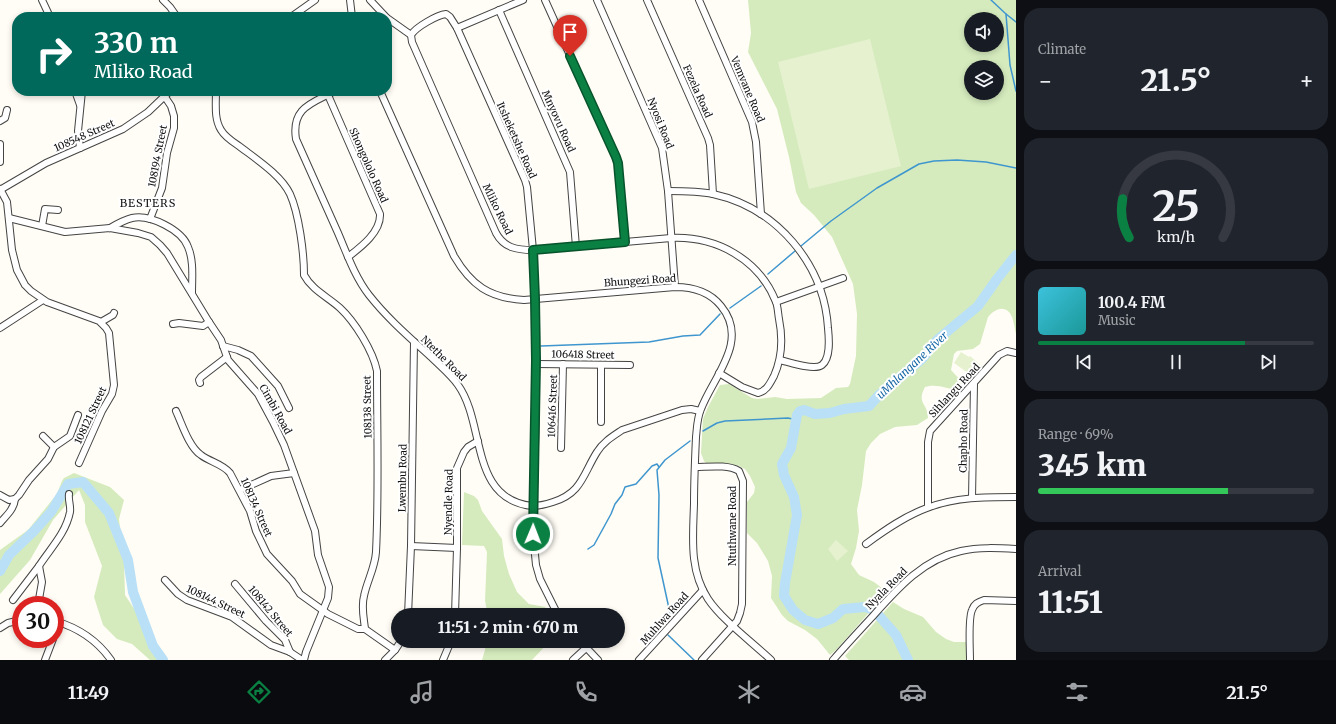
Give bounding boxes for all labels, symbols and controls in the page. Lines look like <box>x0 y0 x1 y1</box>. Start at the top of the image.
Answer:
map controls <box>964 12 1004 100</box>
button: sound <box>964 12 1004 52</box>
pin <box>553 15 587 56</box>
icon: arrive <box>559 21 581 43</box>
text: 330 m <box>94 25 178 61</box>
icon: right <box>28 28 80 80</box>
text: Climate <box>1038 41 1086 58</box>
street label: Vemvane Road <box>727 53 767 124</box>
text: Mliko Road <box>94 60 193 83</box>
button: layers <box>964 60 1004 100</box>
text: 21.5° <box>1141 61 1211 99</box>
street label: Fezela Road <box>680 63 715 120</box>
text: − <box>1038 67 1053 95</box>
text: + <box>1299 67 1314 95</box>
street label: Mnyovu Road <box>539 88 578 154</box>
street label: Nyosi Road <box>644 96 677 151</box>
street label: Itsheketshe Road <box>494 100 539 180</box>
street label: 108548 Street <box>52 116 117 155</box>
street label: 108194 Street <box>145 124 170 188</box>
street label: Shongololo Road <box>346 126 391 205</box>
text: 25 <box>1152 179 1200 231</box>
street label: Mliko Road <box>480 182 515 237</box>
district label: BESTERS <box>120 196 176 210</box>
text: km/h <box>1157 227 1195 245</box>
street label: Bhungezi Road <box>604 271 677 290</box>
text: 100.4 FM <box>1098 293 1165 312</box>
text: Music <box>1098 312 1136 329</box>
water label: uMhlangane River <box>873 328 951 402</box>
street label: Ntethe Road <box>418 333 469 384</box>
street label: 106418 Street <box>551 347 615 362</box>
icon: previous <box>1073 351 1095 373</box>
icon: pause <box>1165 351 1187 373</box>
icon: next <box>1257 351 1279 373</box>
street label: Sihlangu Road <box>926 360 983 420</box>
street label: 106416 Street <box>545 374 560 438</box>
street label: 108138 Street <box>360 375 375 439</box>
street label: Cimbi Road <box>256 382 295 437</box>
street label: 108121 Street <box>72 384 109 446</box>
street label: Chapho Road <box>956 409 971 473</box>
text: Range · 69% <box>1038 426 1113 443</box>
street label: Lwembu Road <box>395 444 410 512</box>
text: 345 km <box>1038 446 1147 484</box>
street label: Nyendle Road <box>441 469 456 535</box>
street label: 108134 Street <box>238 476 275 539</box>
street label: Ntuthwane Road <box>726 486 739 566</box>
position arrow <box>512 513 554 555</box>
text: Arrival <box>1038 563 1081 580</box>
street label: Nyala Road <box>863 565 910 612</box>
street label: 108144 Street <box>184 582 247 621</box>
street label: 108142 Street <box>245 583 296 640</box>
text: 11:51 <box>1038 583 1103 621</box>
street label: Muhlwa Road <box>638 590 691 647</box>
speed limit sign: 30 <box>12 596 64 648</box>
text: 11:51 · 2 min · 670 m <box>438 618 578 637</box>
icon: directions <box>245 678 273 706</box>
icon: music <box>408 678 436 706</box>
icon: phone <box>572 678 600 706</box>
icon: climate <box>735 678 763 706</box>
icon: car <box>899 678 927 706</box>
icon: filters <box>1063 678 1091 706</box>
text: 11:49 <box>68 681 109 704</box>
text: 21.5° <box>1226 681 1268 704</box>

